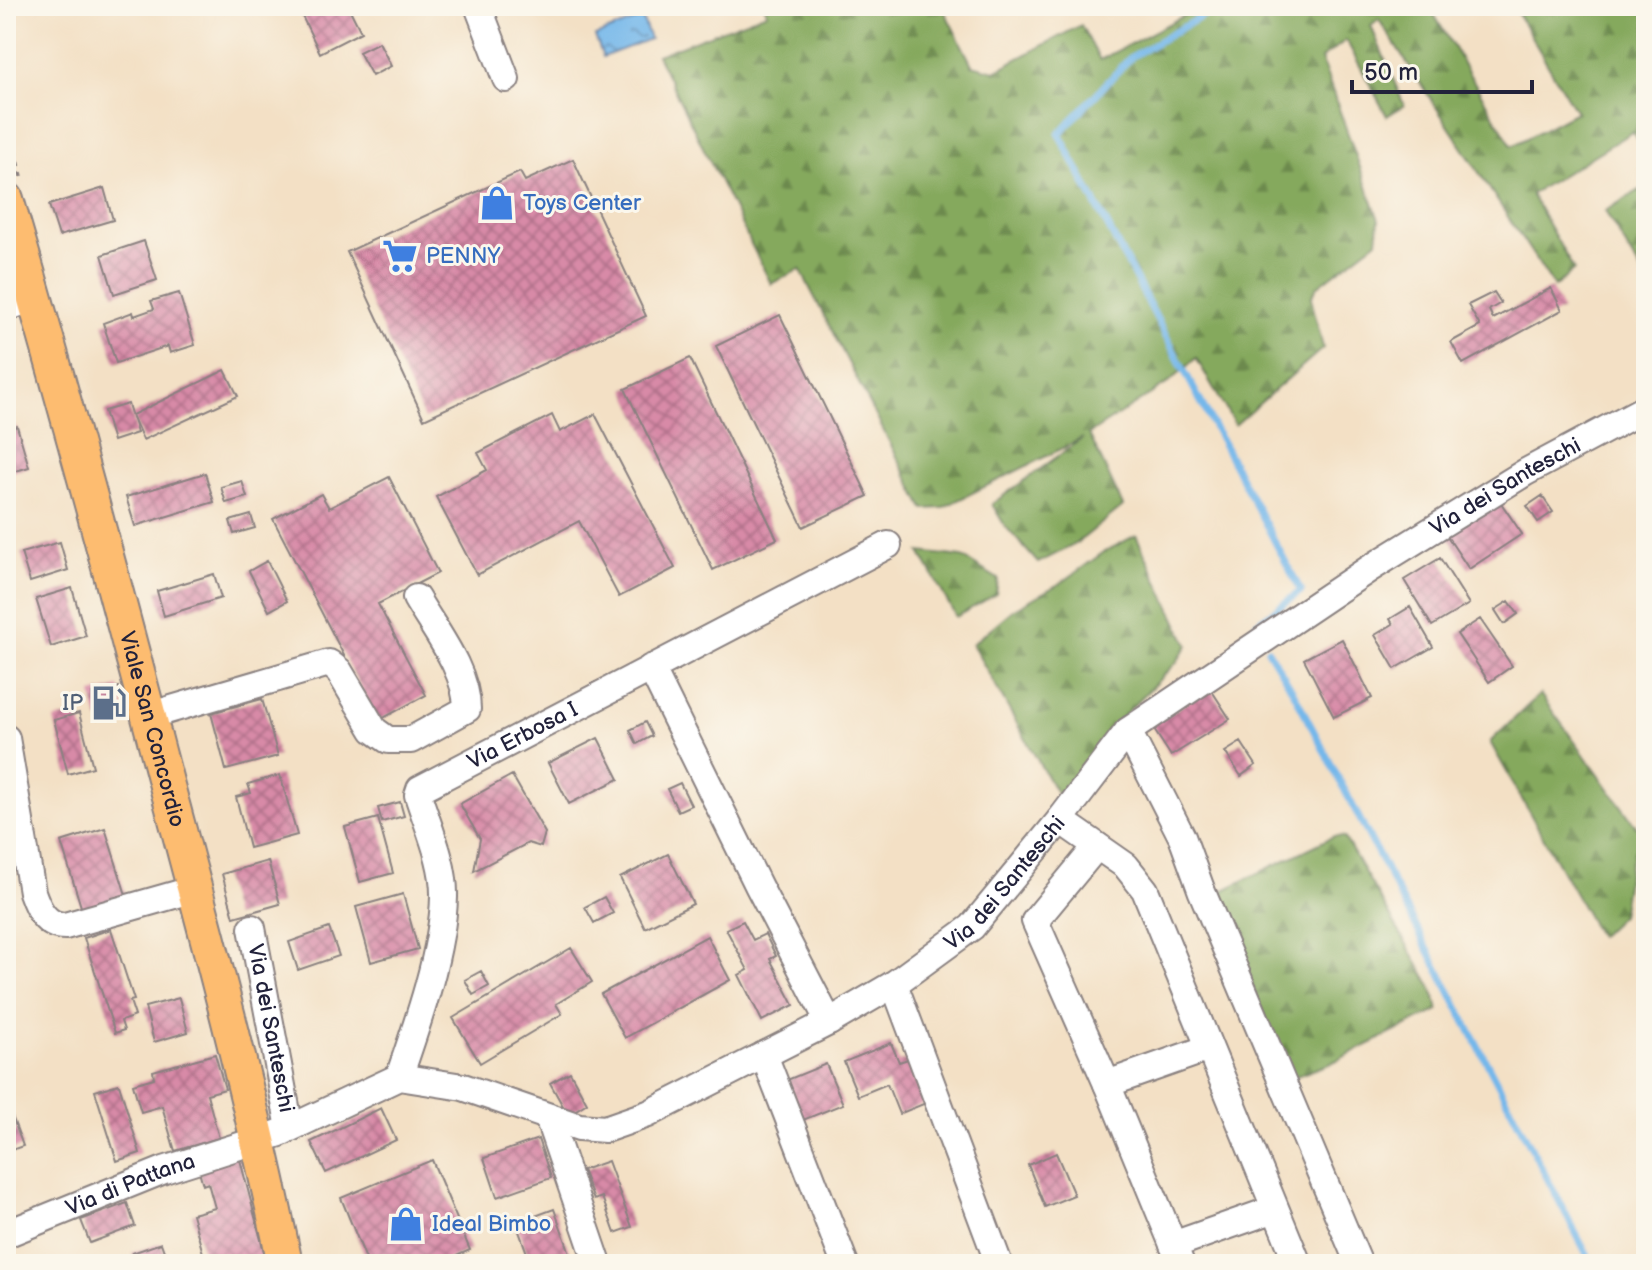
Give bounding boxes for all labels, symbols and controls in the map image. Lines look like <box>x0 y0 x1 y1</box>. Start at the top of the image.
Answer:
scale bar <box>1352 44 1532 94</box>
text: 50 m <box>1364 58 1418 87</box>
shop icon: Toys Center <box>478 184 516 222</box>
place label: Toys Center <box>523 190 642 217</box>
supermarket icon: PENNY <box>381 237 419 275</box>
place label: PENNY <box>426 243 500 270</box>
street label: Via dei Santeschi <box>1425 432 1585 542</box>
street label: Viale San Concordio <box>113 628 191 830</box>
fuel station icon: IP <box>90 684 128 722</box>
place label: IP <box>62 690 83 717</box>
street label: Via Erbosa I <box>463 696 582 775</box>
street label: Via dei Santeschi <box>939 811 1071 956</box>
street label: Via dei Santeschi <box>242 942 300 1115</box>
street label: Via di Pattana <box>62 1147 198 1222</box>
shop icon: Ideal Bimbo <box>387 1205 425 1243</box>
place label: Ideal Bimbo <box>432 1211 551 1238</box>

